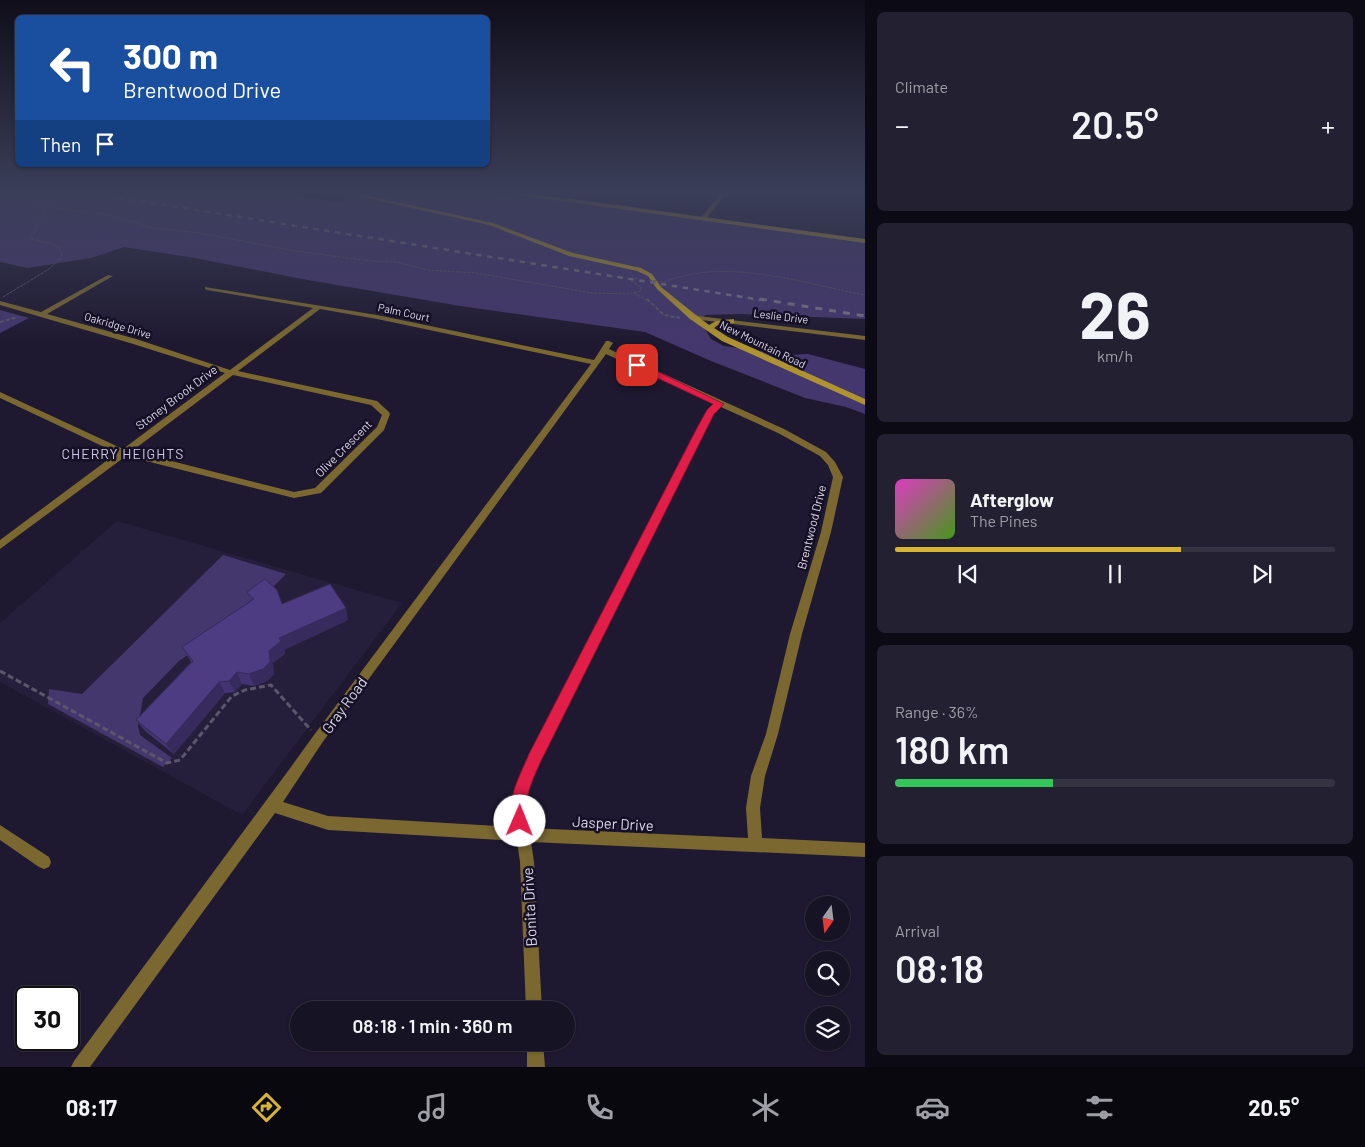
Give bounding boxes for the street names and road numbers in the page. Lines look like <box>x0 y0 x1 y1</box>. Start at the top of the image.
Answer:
street label: Palm Court <box>377 300 431 324</box>
street label: Leslie Drive <box>753 306 809 326</box>
street label: Oakridge Drive <box>83 309 153 341</box>
street label: New Mountain Road <box>718 318 808 370</box>
street label: Stoney Brook Drive <box>133 362 219 432</box>
street label: Olive Crescent <box>312 417 374 479</box>
street label: Brentwood Drive <box>794 483 828 571</box>
street label: Gray Road <box>318 673 370 737</box>
street label: Jasper Drive <box>572 812 654 834</box>
street label: Bonita Drive <box>518 867 540 947</box>

